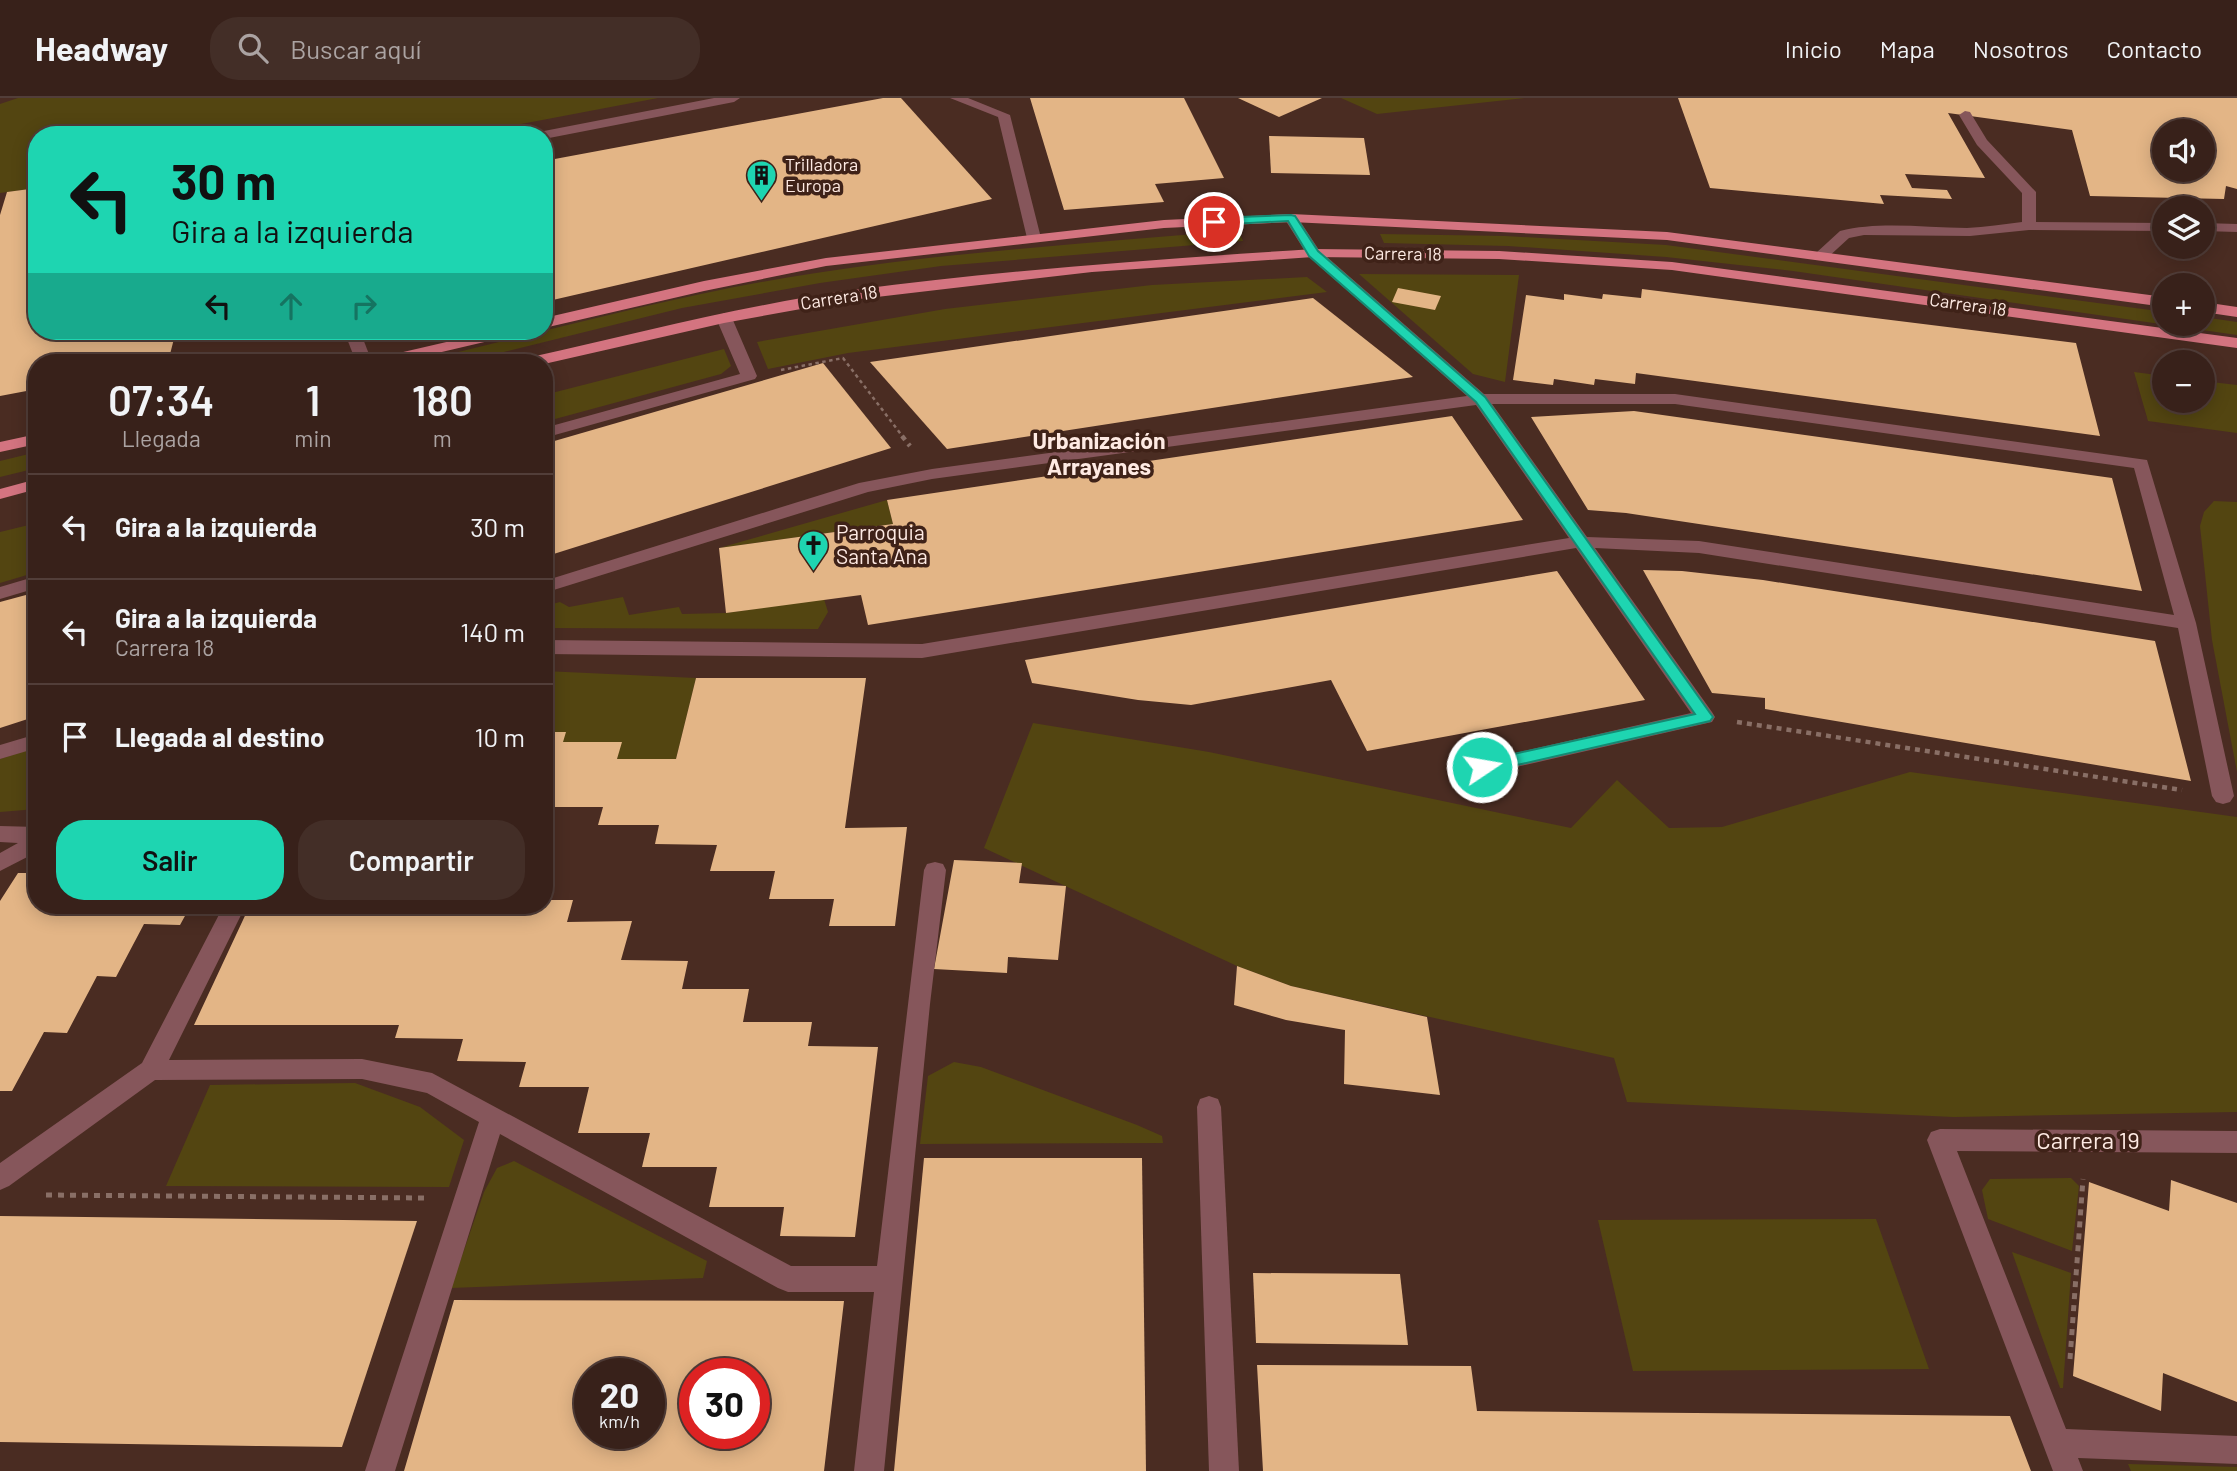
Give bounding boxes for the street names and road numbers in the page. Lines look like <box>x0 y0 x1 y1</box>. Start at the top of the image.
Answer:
street label: Carrera 18 <box>1364 241 1442 265</box>
street label: Carrera 18 <box>799 280 879 314</box>
street label: Carrera 18 <box>1928 288 2008 320</box>
street label: Carrera 19 <box>2036 1125 2140 1154</box>

